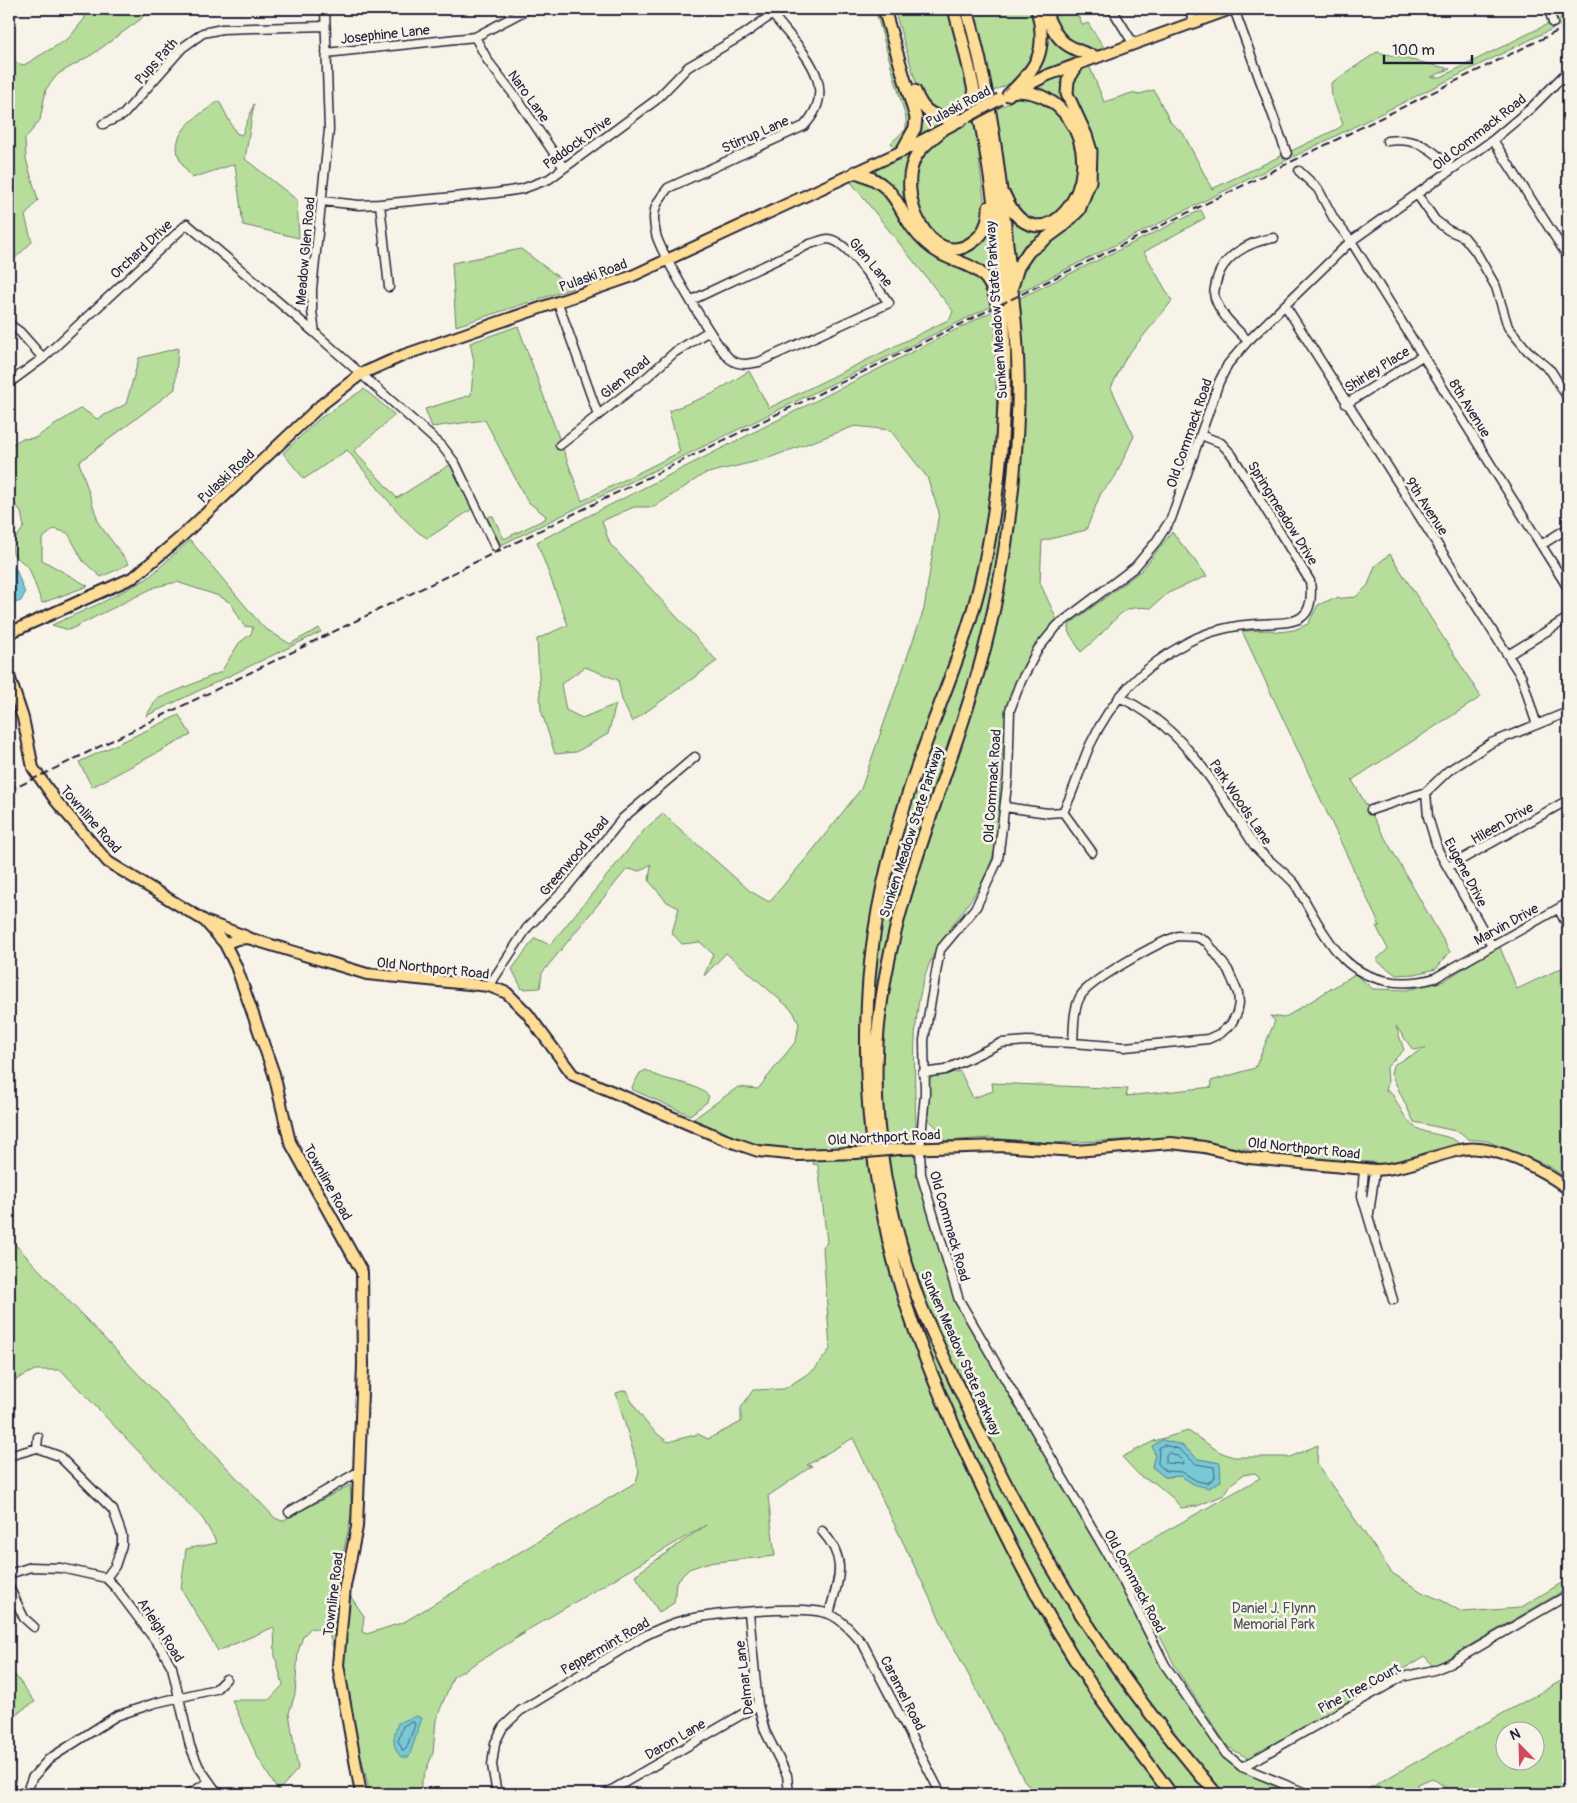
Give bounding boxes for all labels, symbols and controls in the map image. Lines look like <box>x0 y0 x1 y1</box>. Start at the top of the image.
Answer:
street label: Josephine Lane <box>340 21 431 48</box>
scale bar <box>1384 32 1472 64</box>
street label: Pups Path <box>131 35 181 88</box>
text: 100 m <box>1392 41 1435 60</box>
street label: Naro Lane <box>504 67 553 126</box>
street label: Pulaski Road <box>923 82 994 131</box>
street label: Old Commack Road <box>1429 90 1530 174</box>
street label: Paddock Drive <box>540 112 615 173</box>
street label: Stirrup Lane <box>719 112 792 157</box>
street label: Meadow Glen Road <box>292 196 319 306</box>
street label: Orchard Drive <box>107 216 176 282</box>
street label: Sunken Meadow State Parkway <box>982 220 1011 400</box>
street label: Glen Lane <box>845 234 896 290</box>
street label: Pulaski Road <box>557 255 630 296</box>
street label: Shirley Place <box>1342 343 1413 396</box>
street label: Glen Road <box>597 352 654 403</box>
street label: Old Commack Road <box>1163 376 1216 490</box>
street label: 8th Avenue <box>1445 376 1494 441</box>
street label: Pulaski Road <box>194 446 258 507</box>
street label: Springmeadow Drive <box>1244 458 1321 568</box>
street label: 9th Avenue <box>1402 474 1452 538</box>
street label: Old Commack Road <box>980 728 1005 844</box>
street label: Sunken Meadow State Parkway <box>876 745 947 920</box>
street label: Park Woods Lane <box>1206 756 1276 848</box>
street label: Townline Road <box>57 782 125 857</box>
street label: Hileen Drive <box>1468 799 1536 848</box>
street label: Greenwood Road <box>536 813 613 900</box>
street label: Eugene Drive <box>1440 835 1491 910</box>
street label: Marvin Drive <box>1471 900 1542 949</box>
street label: Old Northport Road <box>376 954 490 983</box>
street label: Old Northport Road <box>827 1126 941 1149</box>
street label: Old Northport Road <box>1247 1134 1361 1163</box>
street label: Townline Road <box>300 1141 356 1223</box>
street label: Old Commack Road <box>926 1169 973 1284</box>
street label: Sunken Meadow State Parkway <box>916 1268 1005 1438</box>
street label: Old Commack Road <box>1100 1527 1169 1636</box>
street label: Townline Road <box>320 1551 347 1637</box>
street label: Arleigh Road <box>134 1595 188 1665</box>
park label: Daniel J. Flynn Memorial Park <box>1232 1600 1316 1633</box>
street label: Peppermint Road <box>558 1614 653 1679</box>
street label: Delmar Lane <box>731 1640 757 1716</box>
street label: Caramel Road <box>877 1653 929 1733</box>
street label: Pine Tree Court <box>1315 1659 1404 1717</box>
street label: Daron Lane <box>642 1715 709 1764</box>
north arrow <box>1494 1720 1544 1770</box>
text: N <box>1507 1725 1523 1744</box>

